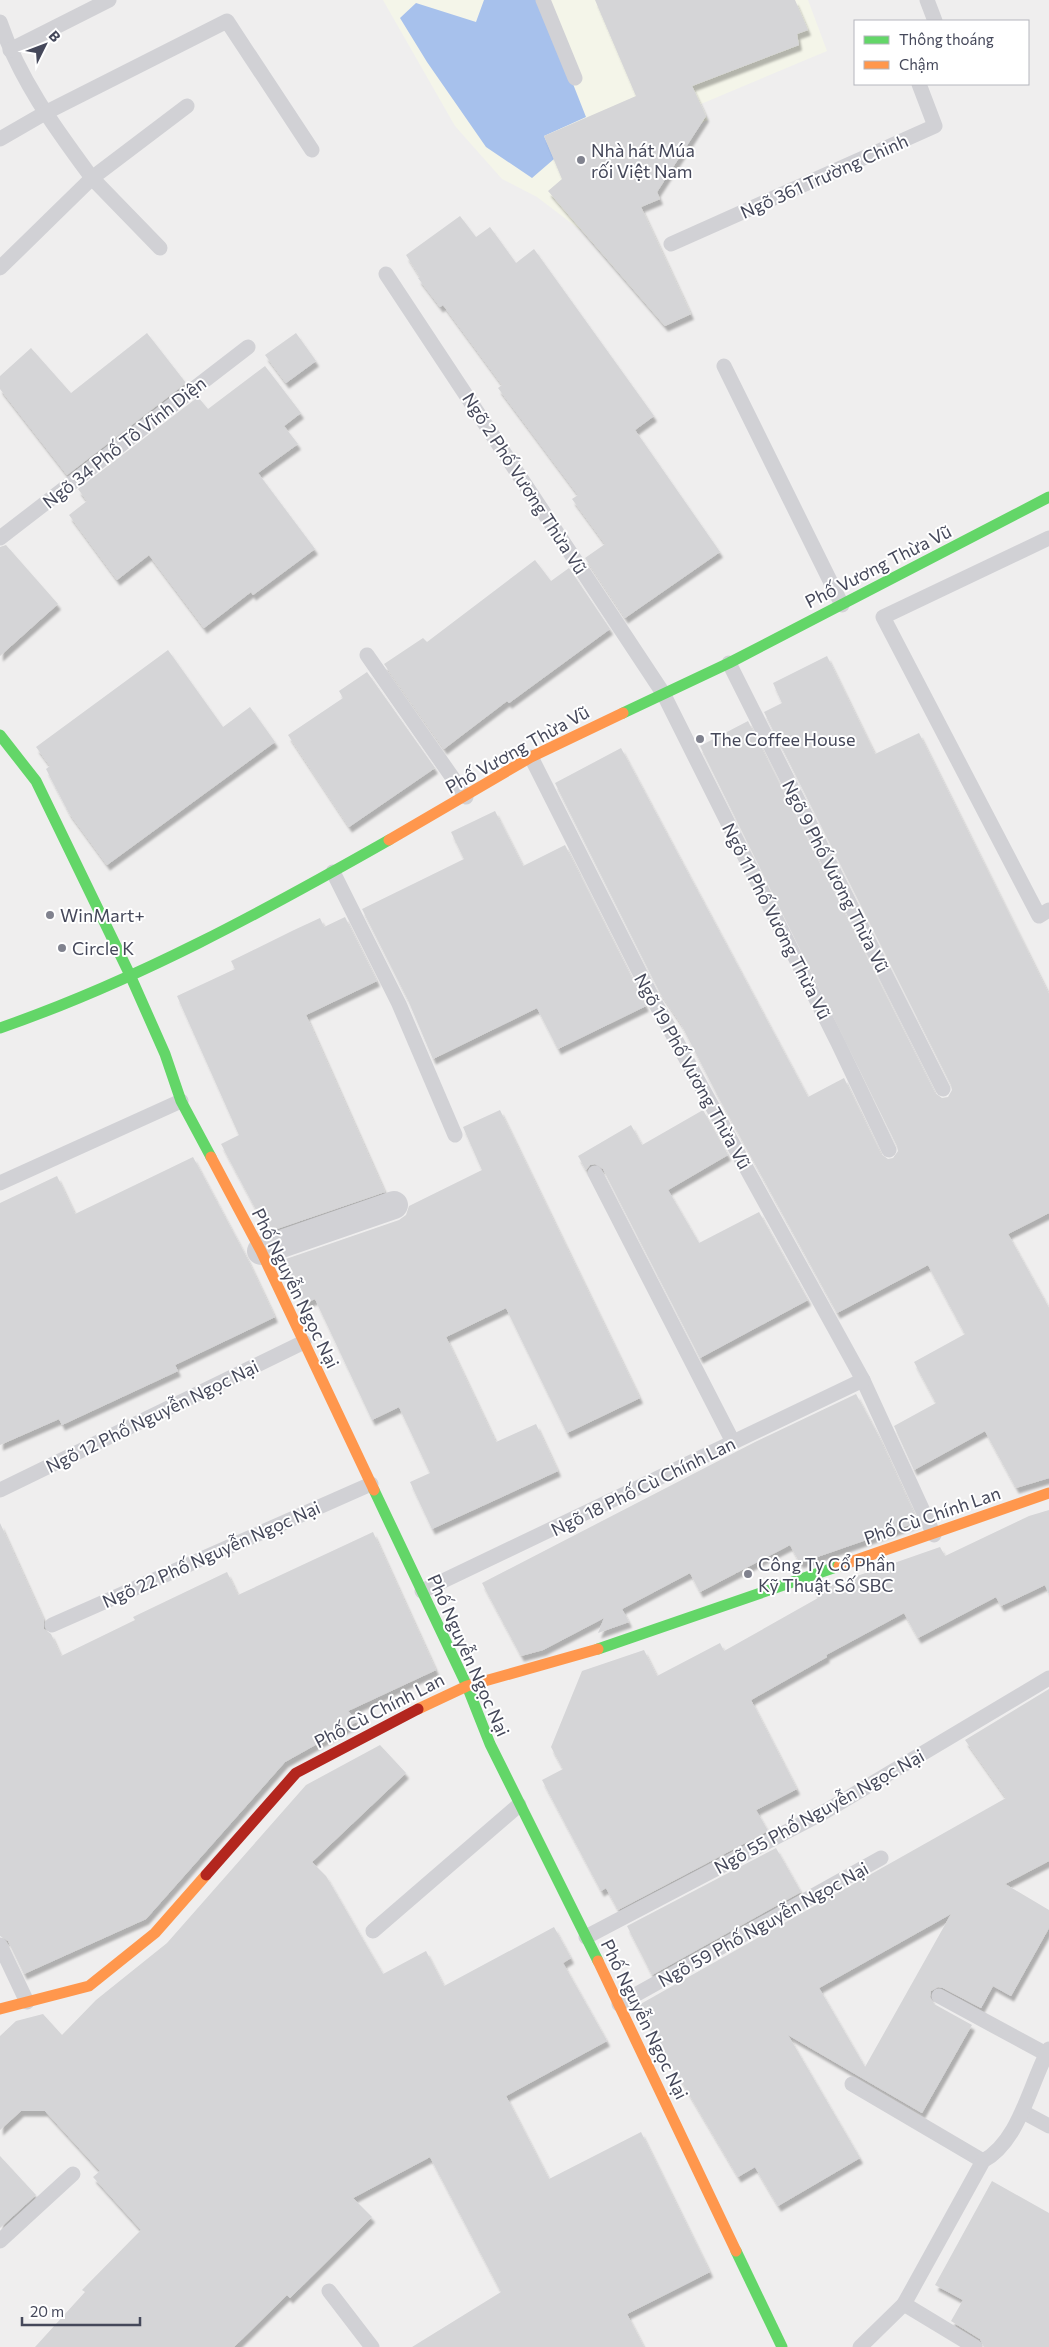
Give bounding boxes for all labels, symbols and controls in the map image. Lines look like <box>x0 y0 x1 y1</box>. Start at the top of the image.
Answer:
north arrow <box>20 20 70 70</box>
legend <box>854 20 1029 85</box>
text: B <box>46 27 64 45</box>
text: Thông thoáng <box>899 30 994 48</box>
text: Chậm <box>899 55 939 73</box>
street label: Ngõ 361 Trường Chinh <box>737 129 911 223</box>
place label: Nhà hát Múa rối Việt Nam <box>591 139 695 182</box>
marker: Nhà hát Múa rối Việt Nam <box>575 154 587 166</box>
street label: Ngõ 34 Phố Tô Vĩnh Diện <box>38 371 210 513</box>
street label: Ngõ 2 Phố Vương Thừa Vũ <box>458 388 592 578</box>
street label: Phố Vương Thừa Vũ <box>801 520 955 612</box>
street label: Phố Vương Thừa Vũ <box>441 700 593 798</box>
place label: The Coffee House <box>710 728 856 750</box>
marker: The Coffee House <box>694 733 706 745</box>
street label: Ngõ 9 Phố Vương Thừa Vũ <box>778 776 894 976</box>
street label: Ngõ 11 Phố Vương Thừa Vũ <box>718 819 836 1023</box>
place label: WinMart+ <box>60 904 145 926</box>
marker: WinMart+ <box>44 909 56 921</box>
place label: Circle K <box>72 937 134 959</box>
marker: Circle K <box>56 942 68 954</box>
street label: Ngõ 19 Phố Vương Thừa Vũ <box>630 969 756 1173</box>
street label: Phố Nguyễn Ngọc Nại <box>248 1204 344 1372</box>
street label: Ngõ 12 Phố Nguyễn Ngọc Nại <box>42 1355 262 1477</box>
street label: Ngõ 18 Phố Cù Chính Lan <box>547 1432 739 1540</box>
street label: Phố Cù Chính Lan <box>861 1481 1003 1549</box>
street label: Ngõ 22 Phố Nguyễn Ngọc Nại <box>99 1496 323 1612</box>
place label: Công Ty Cổ Phần Kỹ Thuật Số SBC <box>758 1553 896 1596</box>
marker: Công Ty Cổ Phần Kỹ Thuật Số SBC <box>742 1568 754 1580</box>
street label: Phố Nguyễn Ngọc Nại <box>423 1570 515 1740</box>
street label: Phố Cù Chính Lan <box>310 1668 448 1752</box>
street label: Ngõ 55 Phố Nguyễn Ngọc Nại <box>710 1744 928 1878</box>
street label: Ngõ 59 Phố Nguyễn Ngọc Nại <box>654 1857 872 1991</box>
street label: Phố Nguyễn Ngọc Nại <box>597 1935 693 2103</box>
scale bar <box>22 2294 140 2326</box>
text: 20 m <box>30 2302 64 2320</box>

